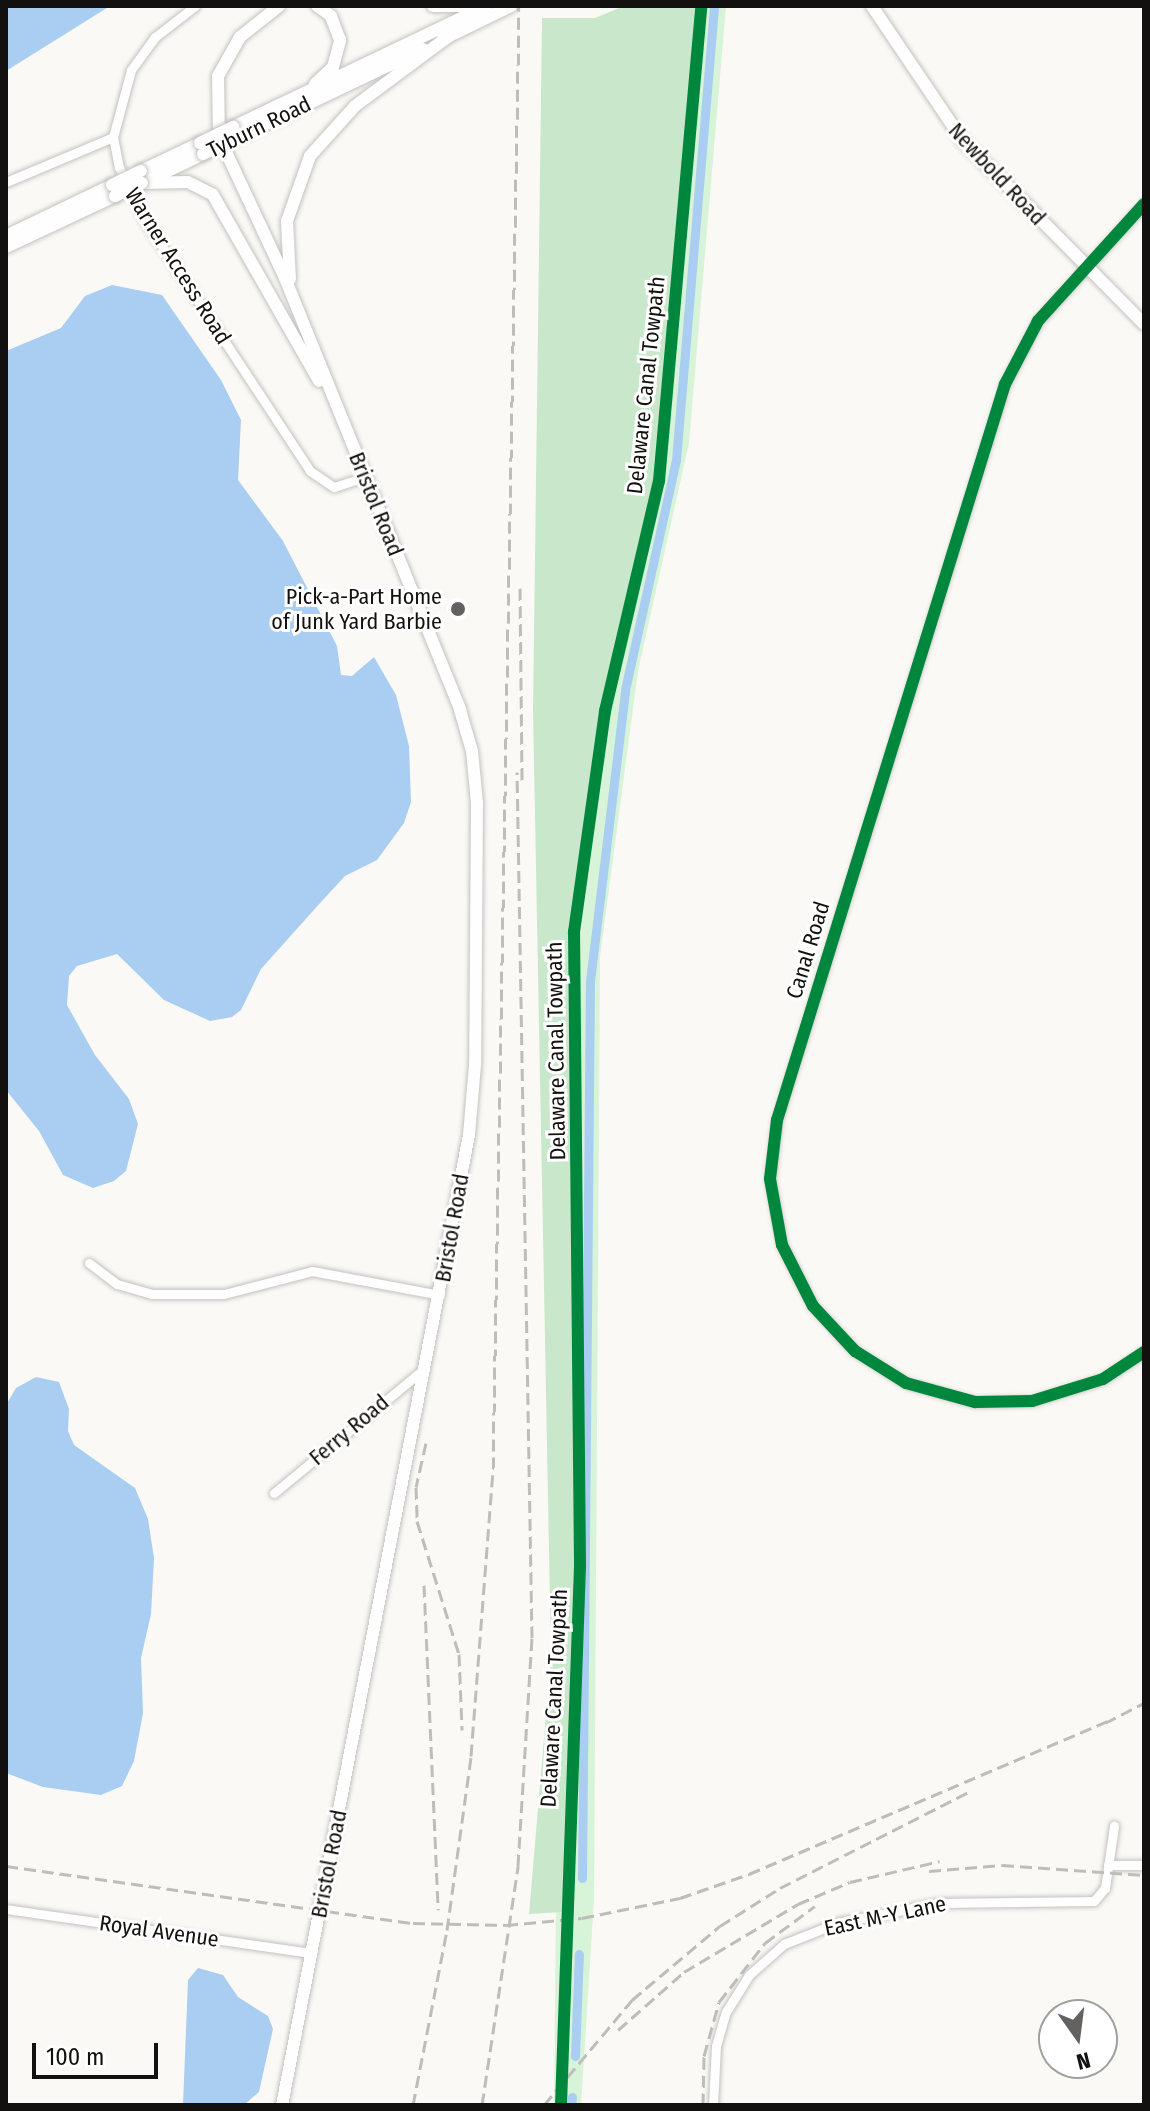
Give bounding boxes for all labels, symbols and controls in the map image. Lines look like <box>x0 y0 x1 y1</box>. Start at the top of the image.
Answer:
street label: Tyburn Road <box>203 91 315 163</box>
street label: Newbold Road <box>943 117 1051 231</box>
street label: Warner Access Road <box>119 183 237 349</box>
street label: Delaware Canal Towpath <box>621 275 671 495</box>
street label: Bristol Road <box>343 448 409 560</box>
place label: Pick-a-Part Home of Junk Yard Barbie <box>271 583 442 634</box>
marker: Pick-a-Part Home of Junk Yard Barbie <box>449 600 467 618</box>
street label: Canal Road <box>781 898 835 1002</box>
street label: Delaware Canal Towpath <box>541 941 571 1161</box>
street label: Bristol Road <box>429 1172 475 1284</box>
street label: Ferry Road <box>304 1389 394 1471</box>
street label: Delaware Canal Towpath <box>535 1588 573 1808</box>
street label: Bristol Road <box>306 1808 352 1920</box>
street label: East M-Y Lane <box>822 1890 948 1942</box>
street label: Royal Avenue <box>98 1910 220 1952</box>
north arrow <box>1038 1999 1118 2079</box>
scale bar <box>36 2027 162 2077</box>
text: 100 m <box>46 2043 104 2071</box>
text: N <box>1074 2046 1093 2076</box>

